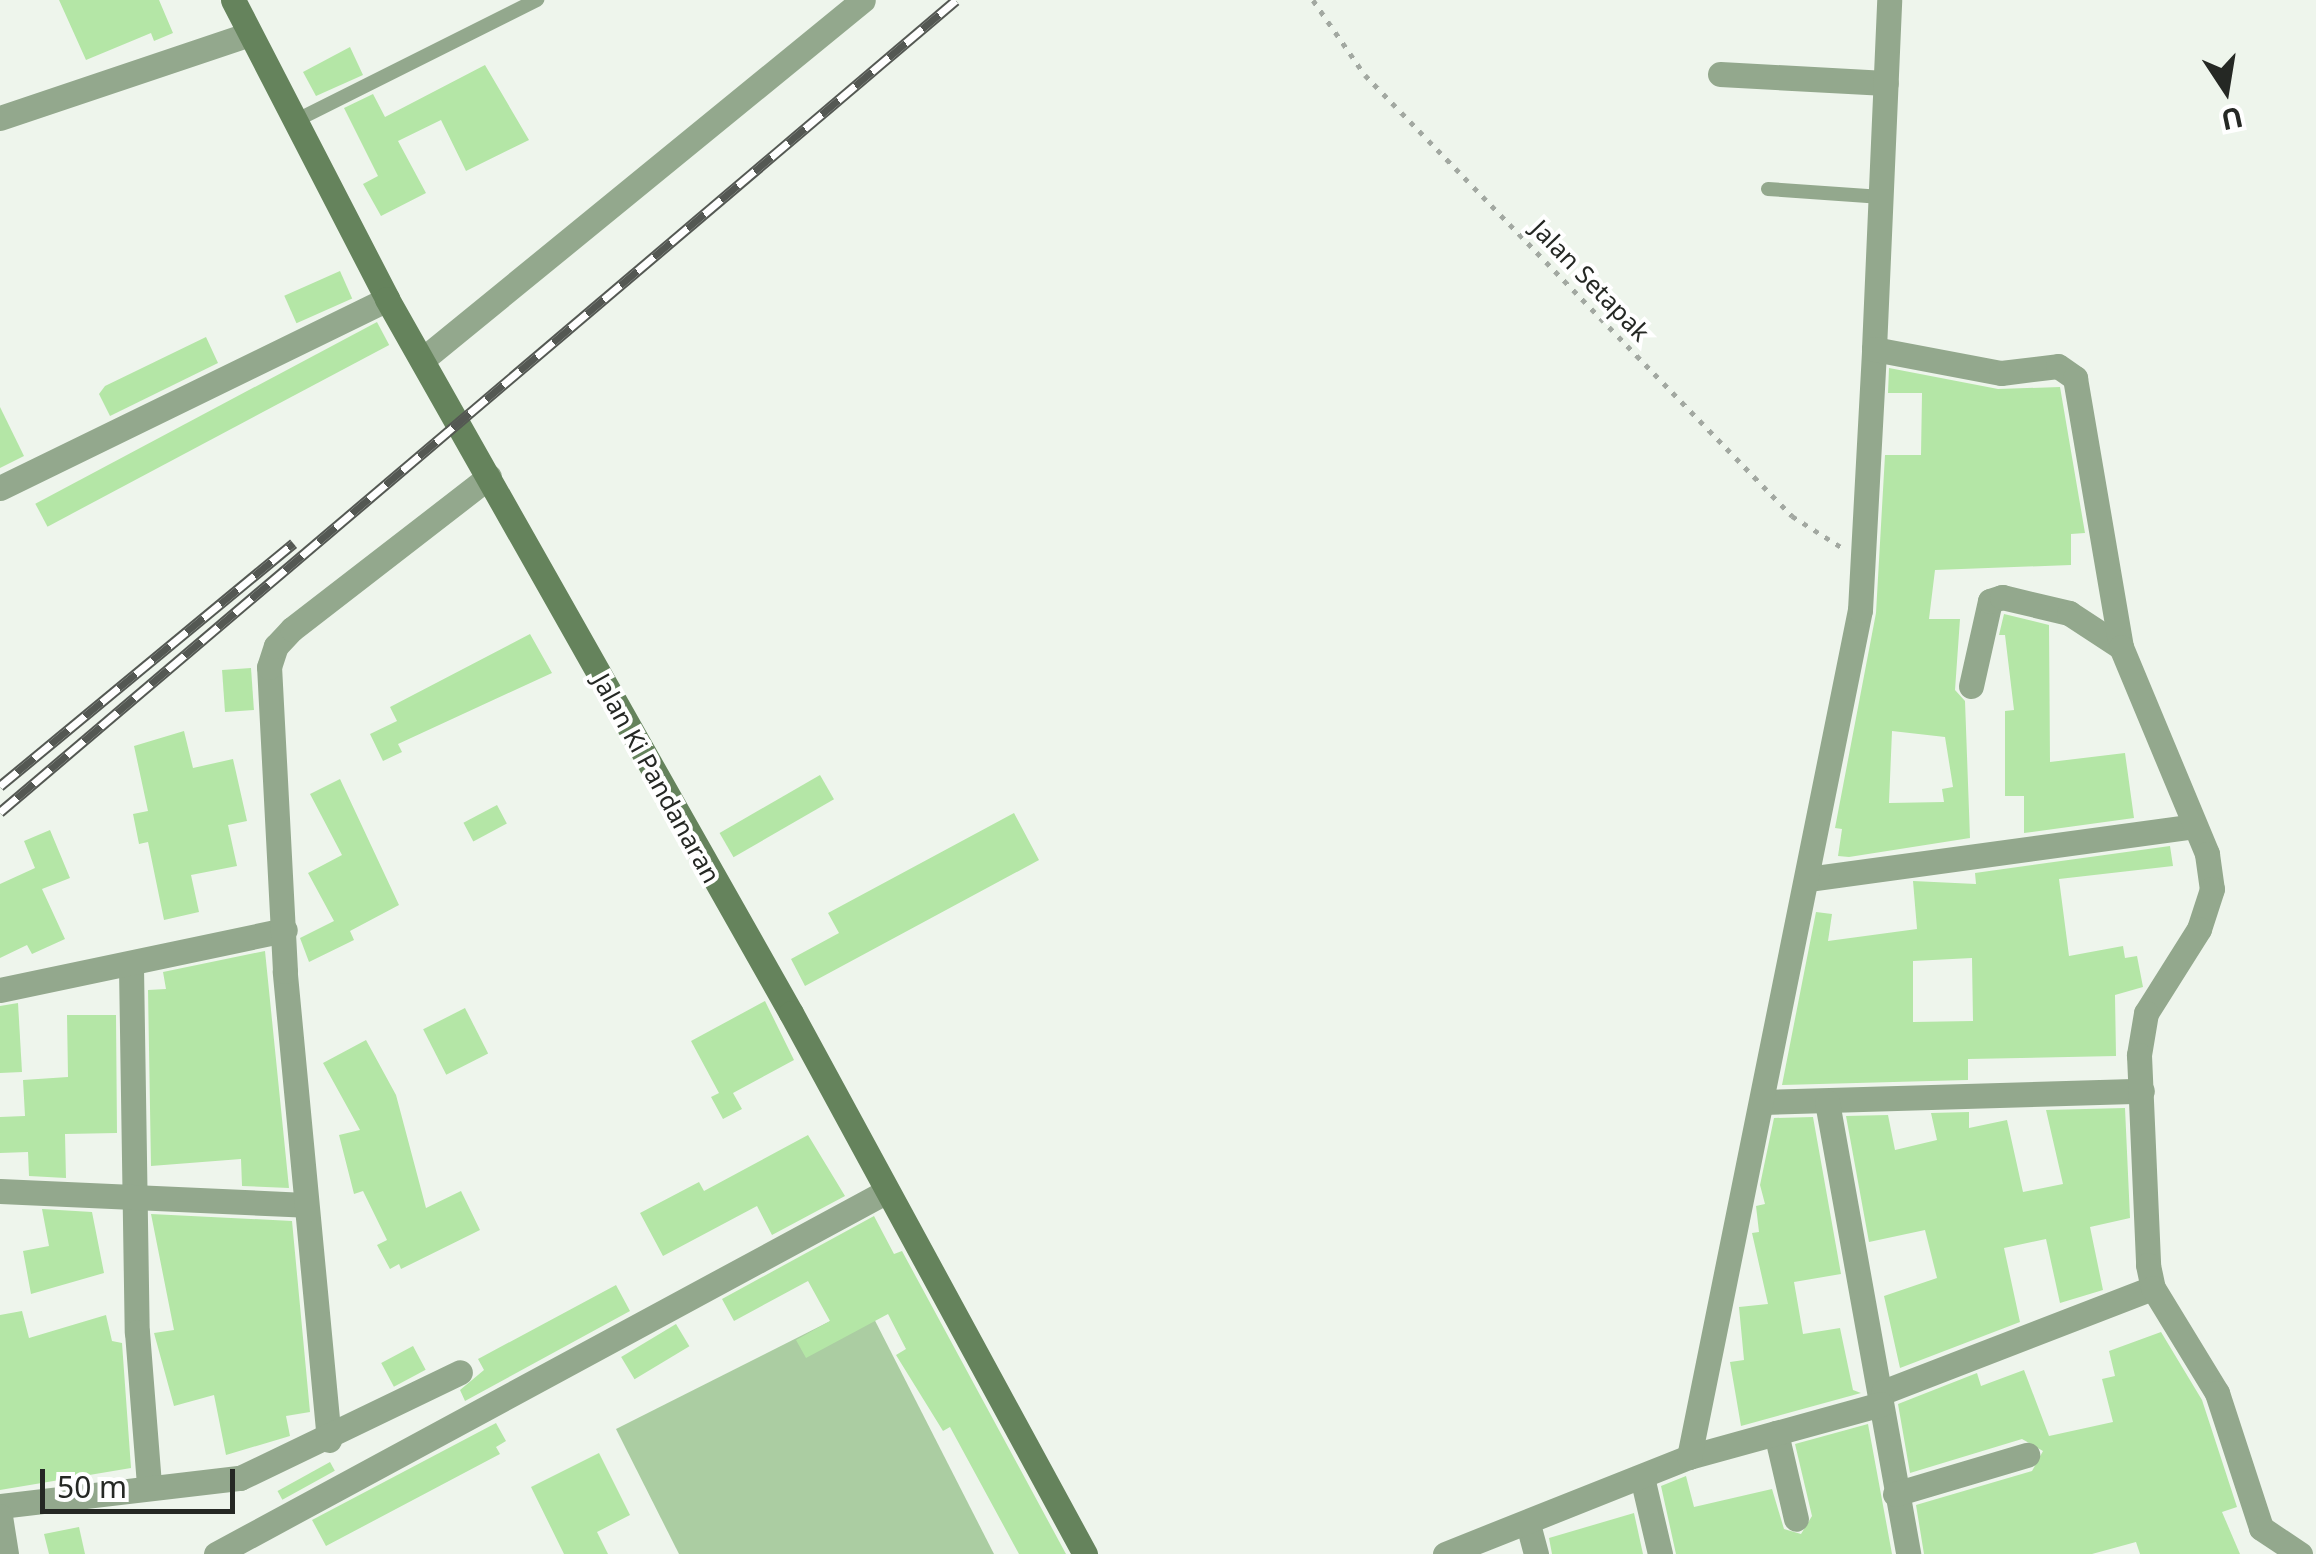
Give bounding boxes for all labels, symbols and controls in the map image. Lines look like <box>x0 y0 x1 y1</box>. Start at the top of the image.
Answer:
north arrow <box>2176 40 2276 140</box>
text: U <box>2218 99 2247 140</box>
street label: Jalan Setapak <box>1526 213 1656 347</box>
street label: Jalan Ki Pandanaran <box>587 668 727 888</box>
scale bar <box>45 1449 240 1511</box>
text: 50 m <box>57 1466 127 1507</box>

